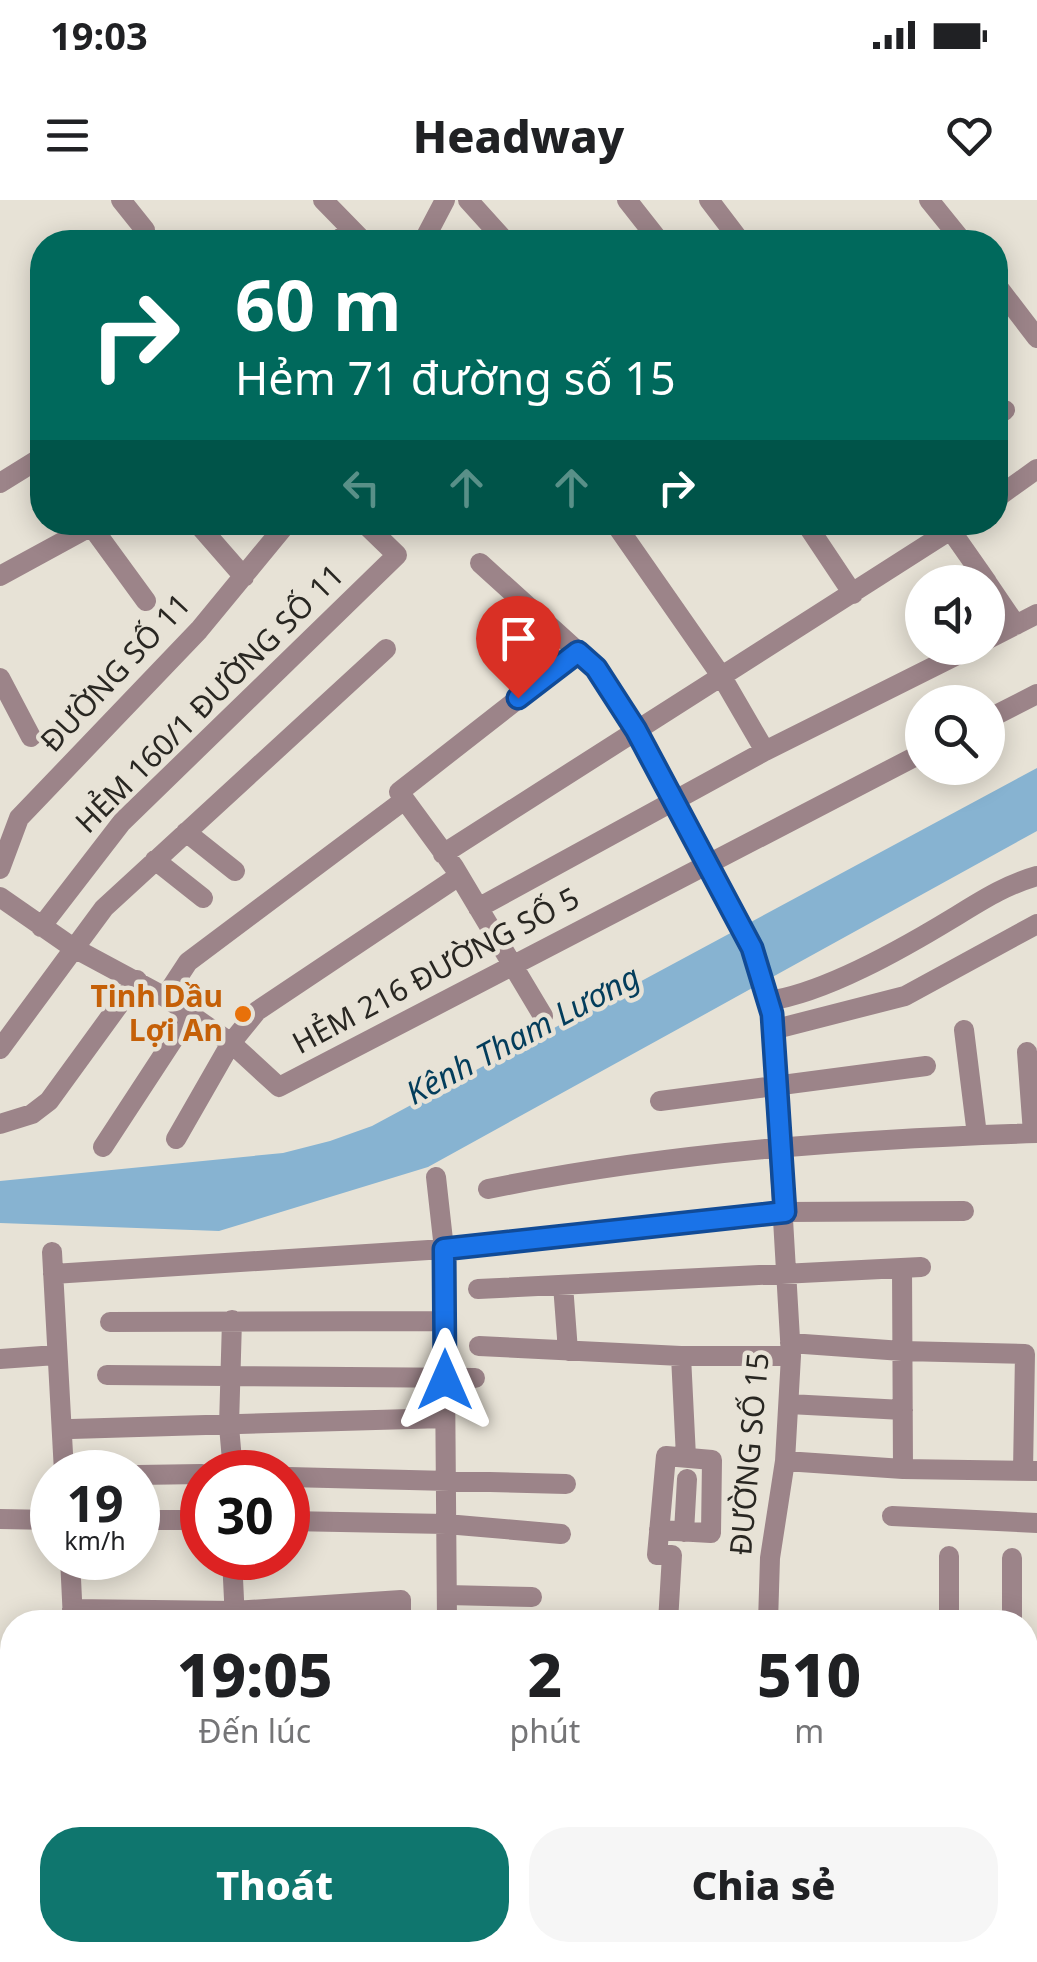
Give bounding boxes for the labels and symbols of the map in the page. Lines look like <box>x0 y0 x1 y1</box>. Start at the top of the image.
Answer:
street label: HẺM 160/1 ĐƯỜNG SỐ 11 <box>66 555 352 841</box>
street label: ĐƯỜNG SỐ 11 <box>31 584 199 760</box>
pin <box>476 596 561 699</box>
street label: HẺM 216 ĐƯỜNG SỐ 5 <box>285 877 586 1063</box>
water label: Kênh Tham Lương <box>398 954 647 1113</box>
place label: Tinh Dầu Lợi An <box>90 975 223 1050</box>
marker: Tinh Dầu Lợi An <box>232 1003 254 1025</box>
position arrow <box>393 1328 497 1432</box>
street label: ĐƯỜNG SỐ 15 <box>719 1351 778 1557</box>
speed limit sign: 30 <box>180 1450 310 1580</box>

